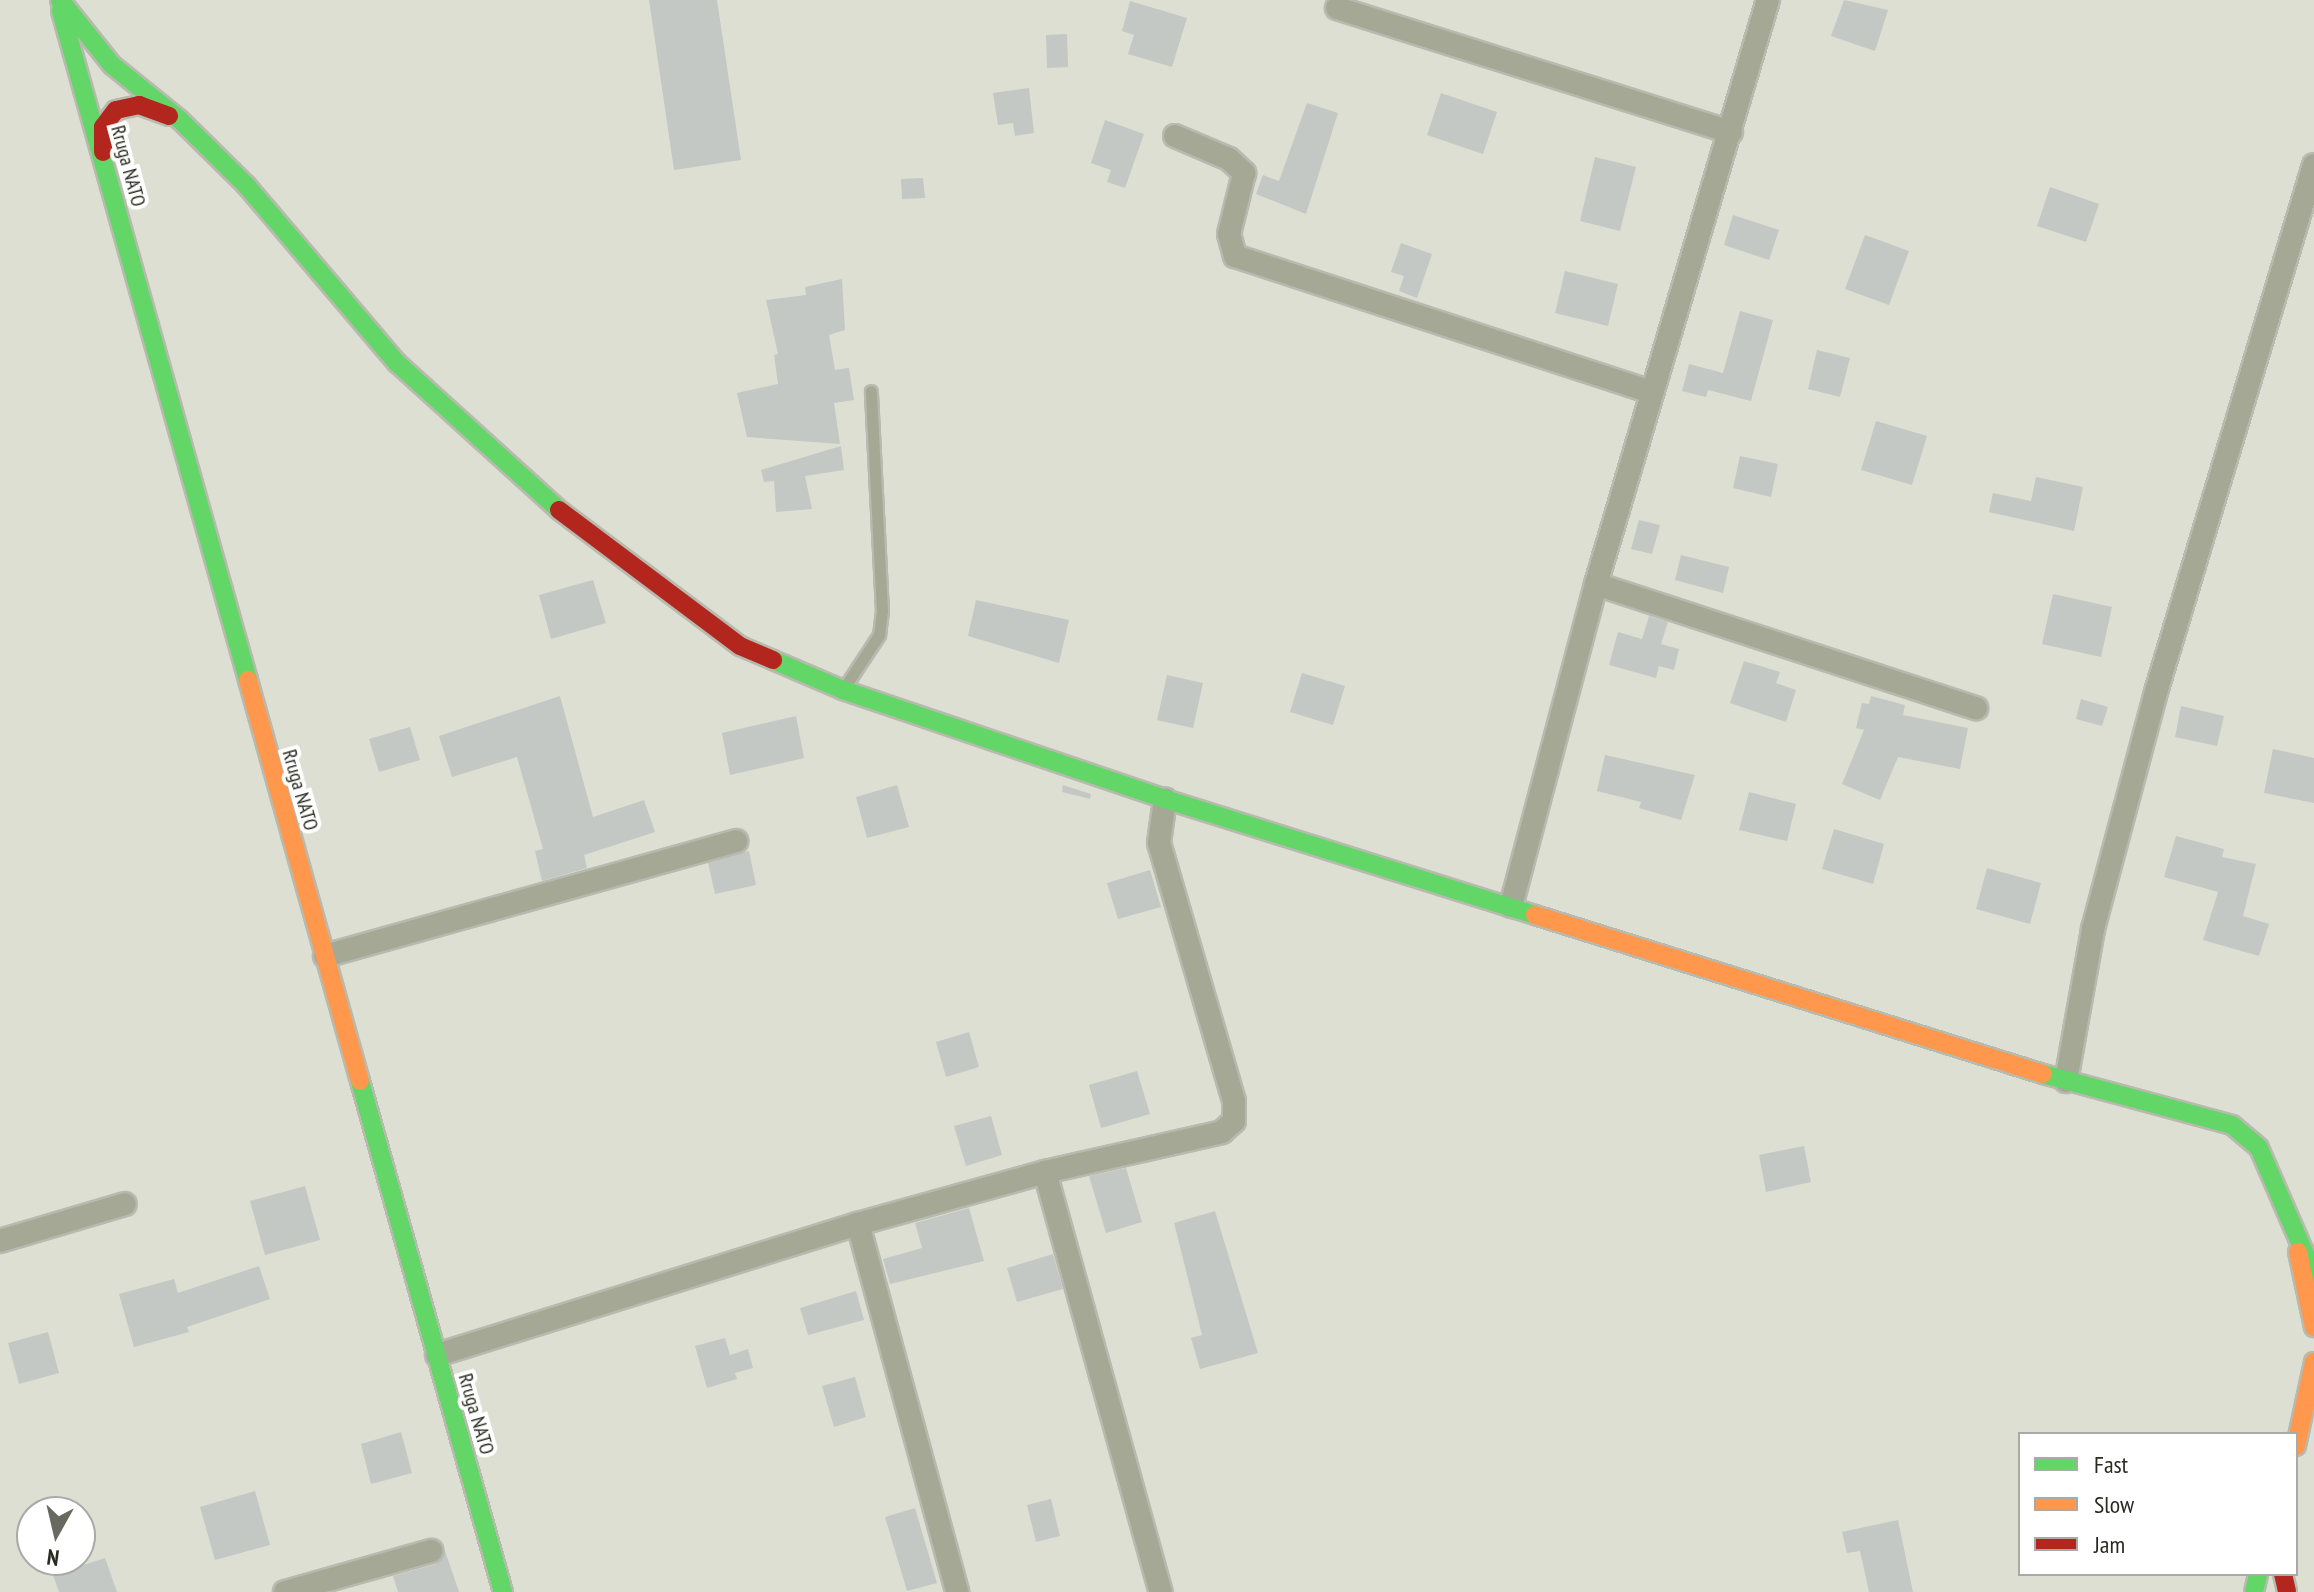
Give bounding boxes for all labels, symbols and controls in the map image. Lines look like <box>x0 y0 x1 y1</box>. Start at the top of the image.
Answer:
street label: Rruga NATO <box>106 123 150 209</box>
street label: Rruga NATO <box>277 747 323 833</box>
street label: Rruga NATO <box>453 1371 499 1457</box>
legend <box>2018 1432 2298 1576</box>
text: Fast <box>2094 1449 2128 1480</box>
text: Slow <box>2094 1489 2134 1520</box>
north arrow <box>16 1496 96 1576</box>
text: Jam <box>2094 1529 2125 1560</box>
text: N <box>45 1543 61 1572</box>

